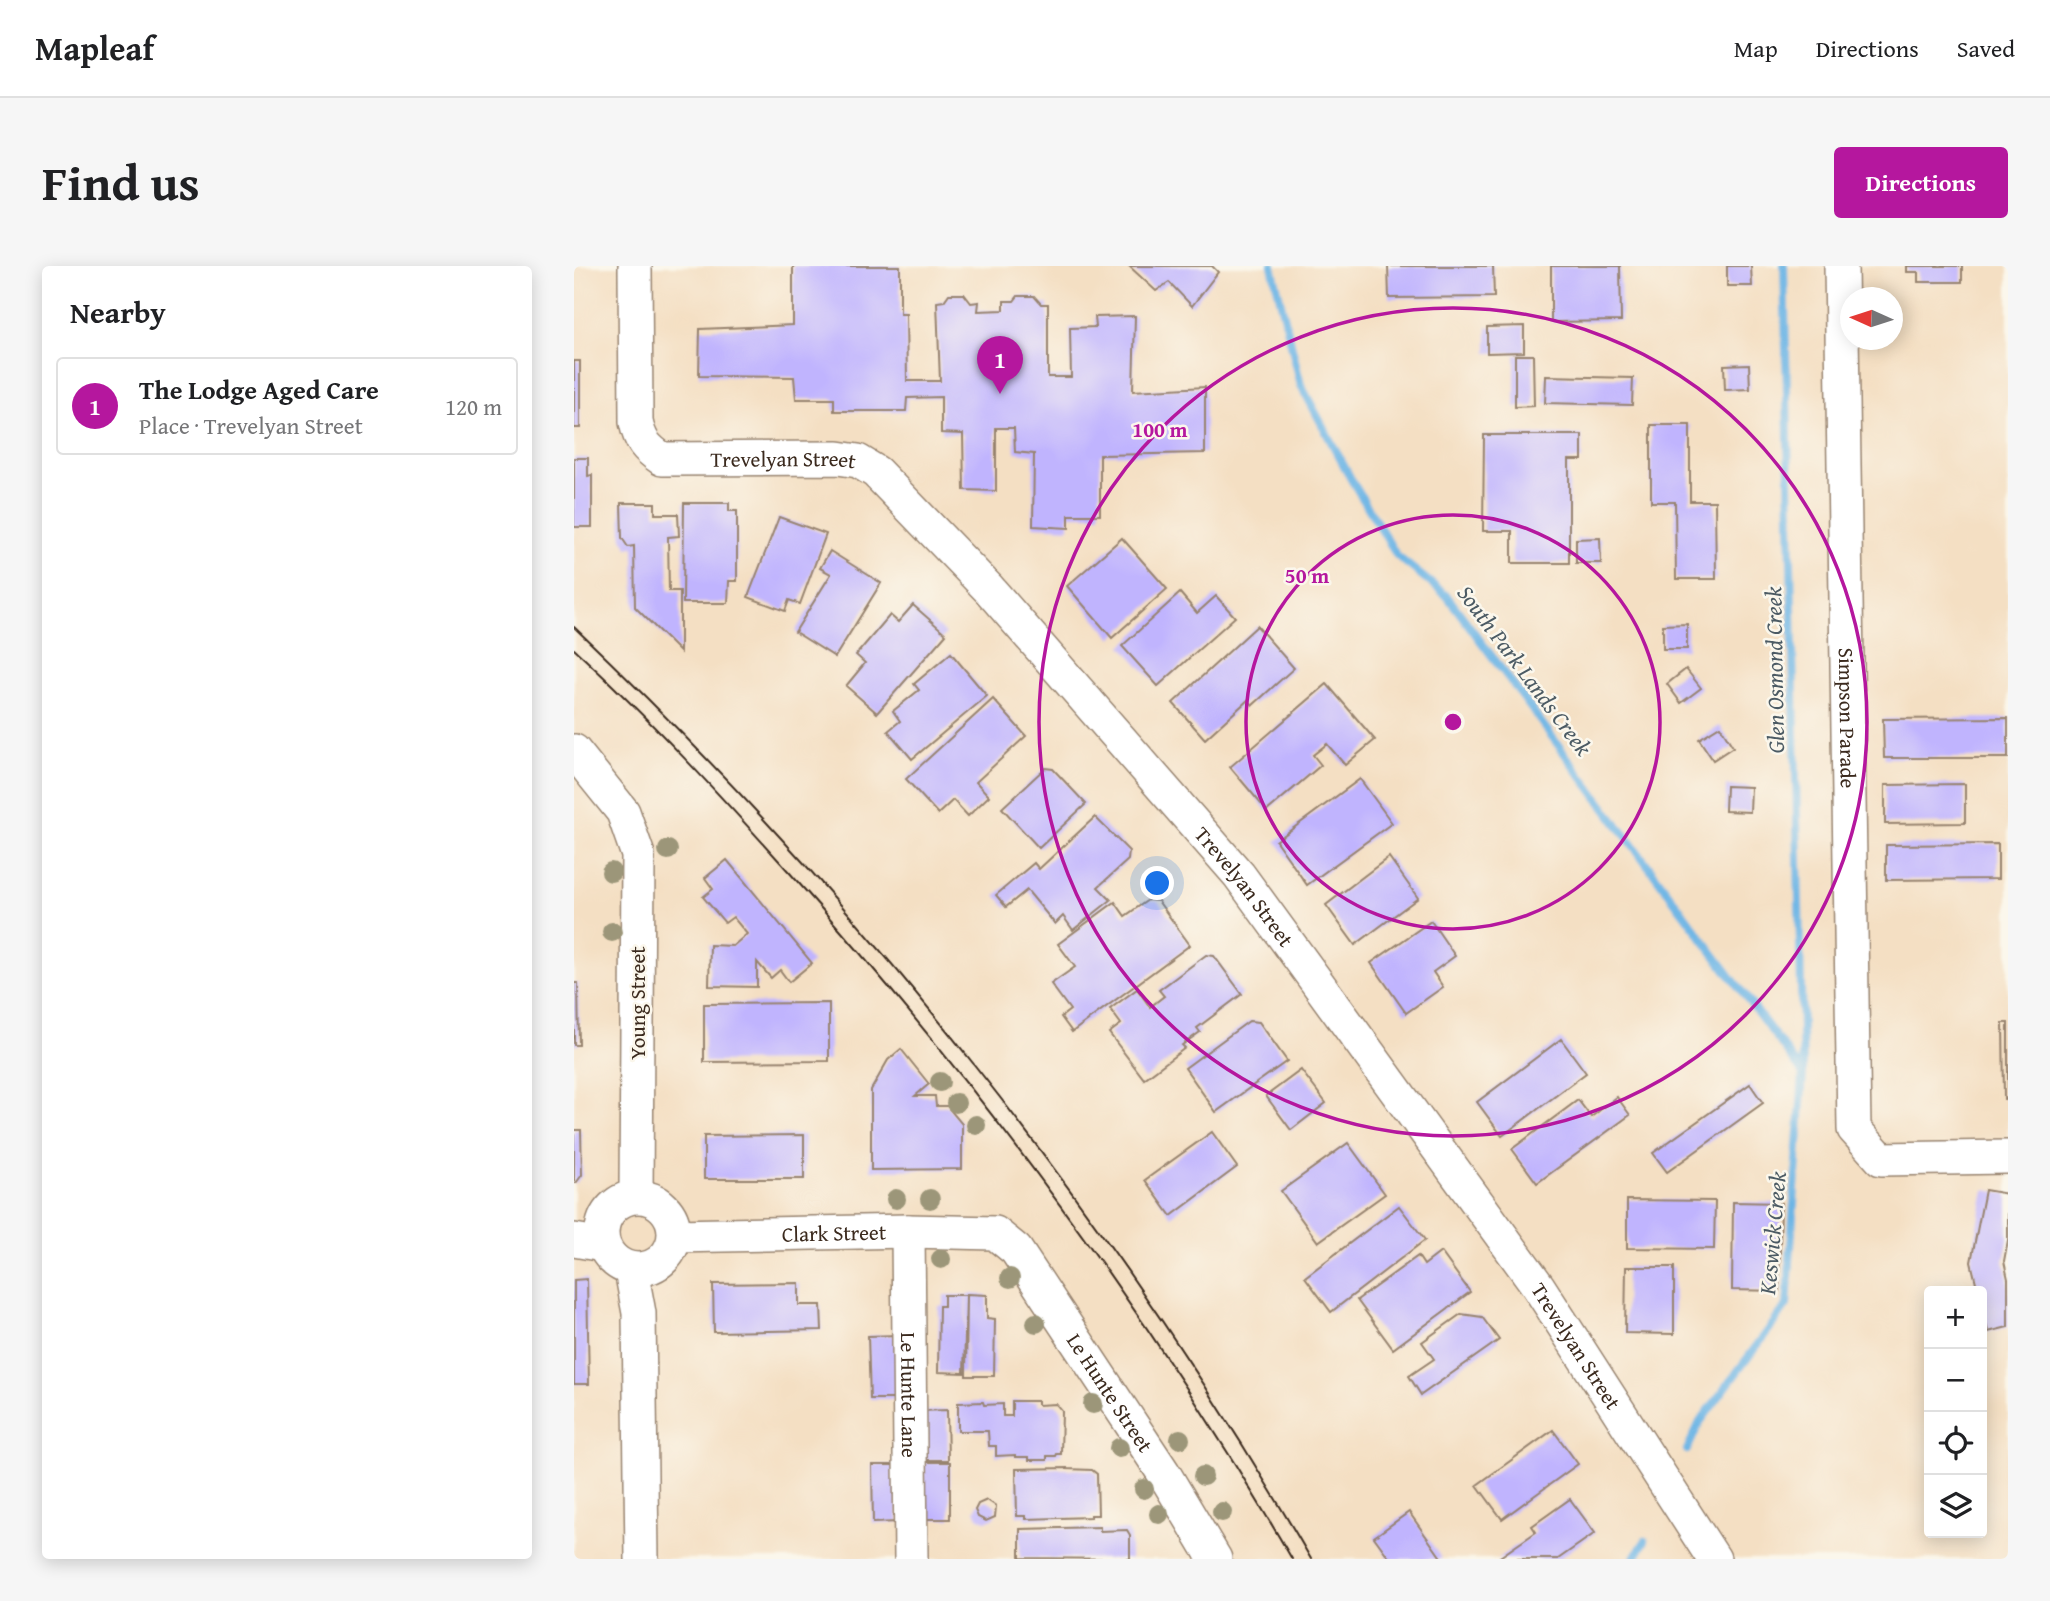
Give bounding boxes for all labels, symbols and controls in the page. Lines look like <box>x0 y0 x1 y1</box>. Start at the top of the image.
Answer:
text: Mapleaf <box>35 24 154 72</box>
text: Map <box>1734 31 1778 66</box>
text: Directions <box>1816 31 1919 66</box>
text: Saved <box>1957 31 2015 66</box>
text: Find us <box>42 146 200 218</box>
button: Directions <box>1834 147 2008 218</box>
north arrow <box>1840 287 1903 350</box>
text: Nearby <box>70 290 166 334</box>
pin: 1 <box>977 336 1023 394</box>
text: The Lodge Aged Care <box>139 370 379 409</box>
text: 1 <box>89 390 101 423</box>
text: 120 m <box>445 390 502 423</box>
text: Place · Trevelyan Street <box>139 409 363 442</box>
text: 100 m <box>1132 414 1188 445</box>
street label: Trevelyan Street <box>710 442 859 476</box>
text: 50 m <box>1285 560 1329 591</box>
water label: South Park Lands Creek <box>1450 578 1601 763</box>
water label: Glen Osmond Creek <box>1756 586 1792 754</box>
street label: Simpson Parade <box>1831 647 1864 789</box>
centre of rings <box>1441 710 1465 734</box>
street label: Trevelyan Street <box>1188 819 1302 953</box>
your location <box>1140 866 1174 900</box>
street label: Young Street <box>622 946 653 1060</box>
water label: Keswick Creek <box>1750 1170 1794 1297</box>
street label: Clark Street <box>781 1216 887 1249</box>
street label: Trevelyan Street <box>1524 1276 1629 1416</box>
map controls <box>1924 1286 1987 1538</box>
button: + <box>1924 1286 1987 1349</box>
street label: Le Hunte Street <box>1060 1327 1161 1459</box>
street label: Le Hunte Lane <box>893 1332 926 1458</box>
button: − <box>1924 1349 1987 1412</box>
button: locate <box>1924 1412 1987 1475</box>
button: layers <box>1924 1475 1987 1538</box>

